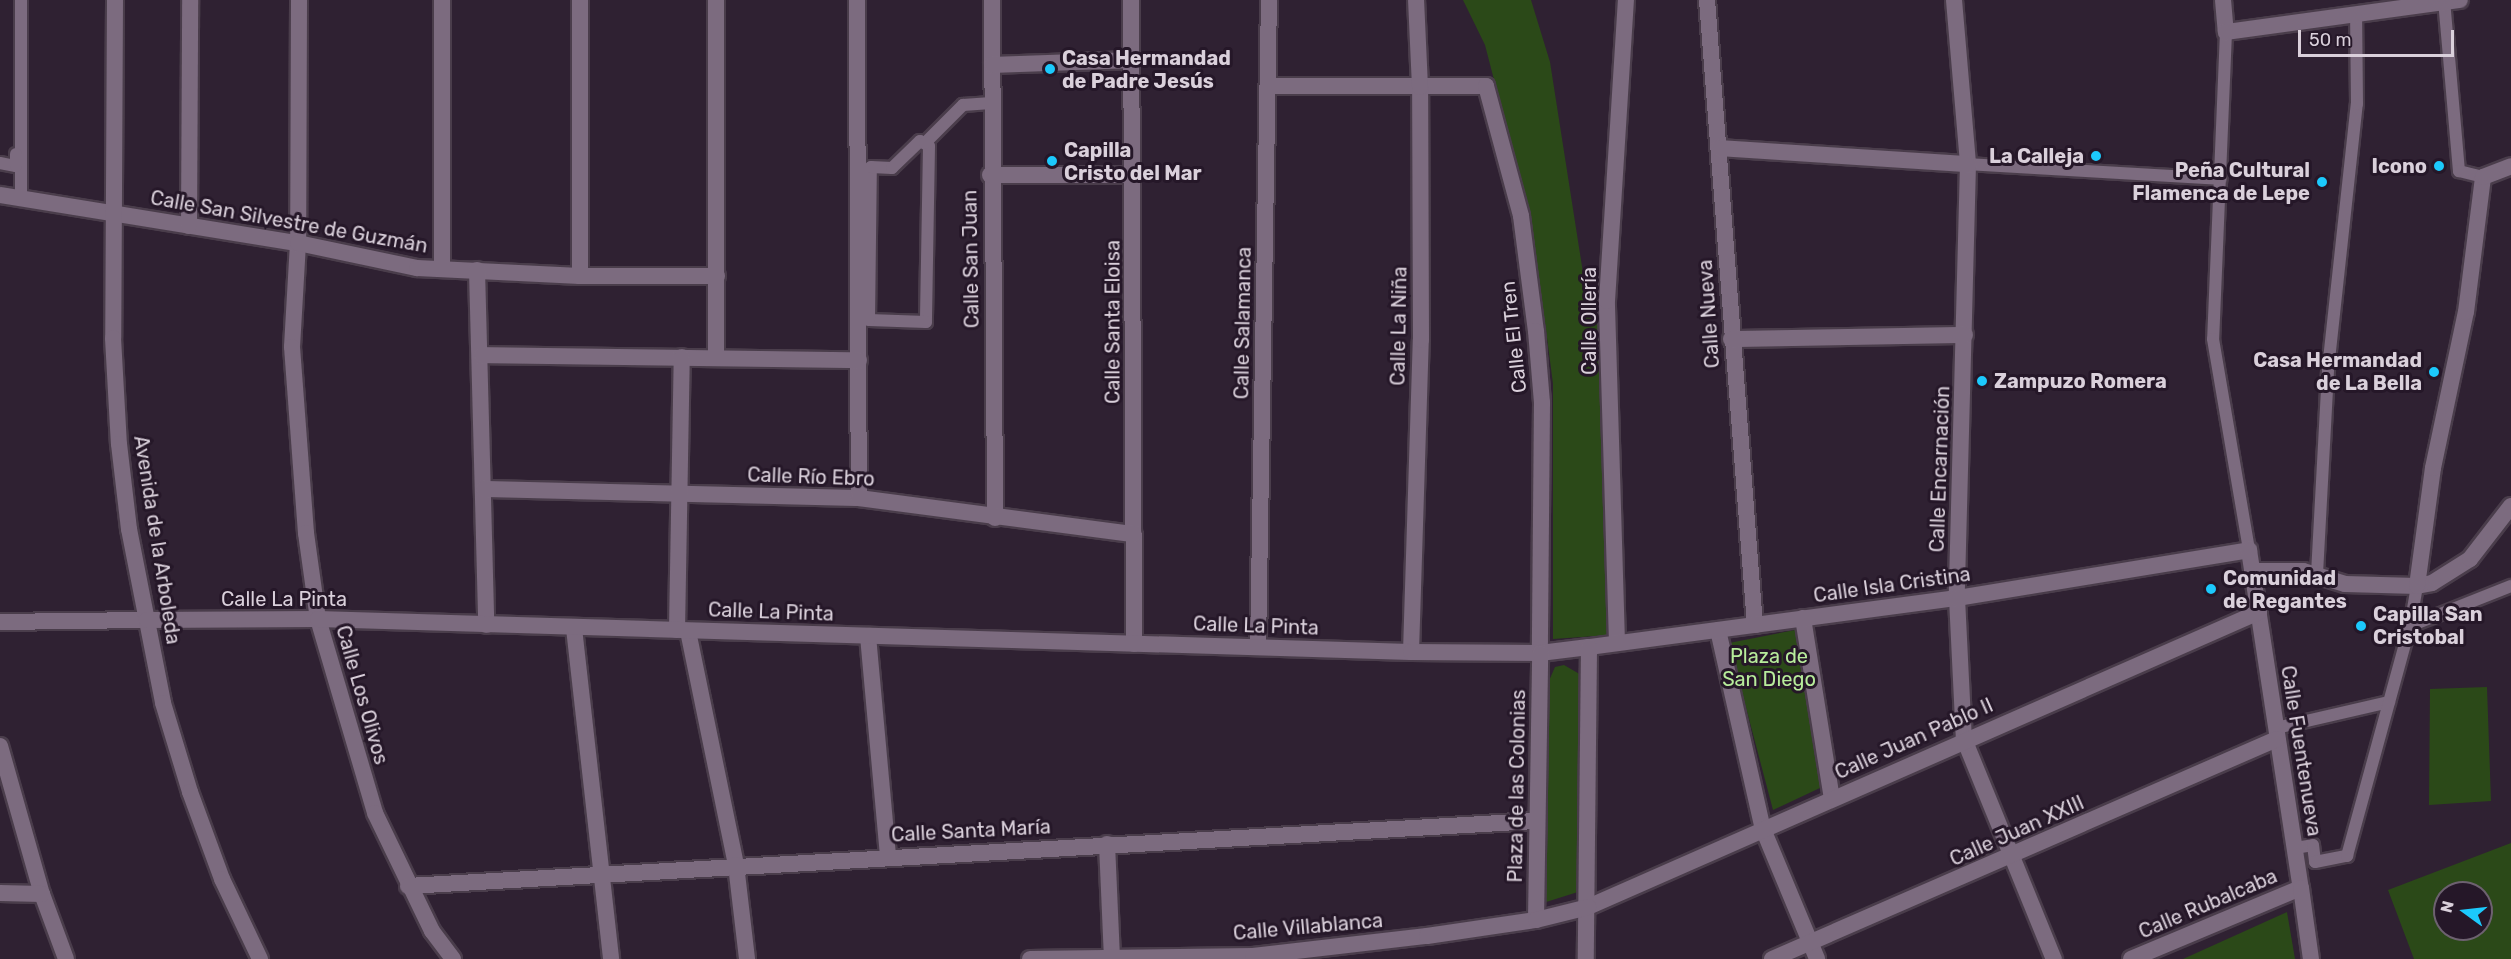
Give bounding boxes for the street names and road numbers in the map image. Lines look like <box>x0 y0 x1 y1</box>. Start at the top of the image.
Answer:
street label: Calle San Silvestre de Guzmán <box>149 186 429 258</box>
street label: Calle San Juan <box>958 190 984 328</box>
street label: Calle Santa Eloisa <box>1101 240 1125 404</box>
street label: Calle Salamanca <box>1230 247 1256 399</box>
street label: Calle Nueva <box>1693 259 1725 369</box>
street label: Calle La Niña <box>1386 266 1412 386</box>
street label: Calle Ollería <box>1577 267 1601 375</box>
street label: Calle El Tren <box>1496 280 1532 394</box>
street label: Calle Encarnación <box>1925 385 1955 553</box>
street label: Avenida de la Arboleda <box>129 434 185 646</box>
street label: Calle Río Ebro <box>747 463 875 491</box>
street label: Calle Isla Cristina <box>1812 562 1972 608</box>
street label: Calle La Pinta <box>221 587 347 611</box>
street label: Calle La Pinta <box>708 598 834 626</box>
street label: Calle La Pinta <box>1193 612 1319 640</box>
street label: Calle Los Olivos <box>331 623 393 767</box>
street label: Calle Fuentenueva <box>2276 664 2326 838</box>
street label: Plaza de las Colonias <box>1503 689 1531 883</box>
street label: Calle Juan Pablo II <box>1831 693 1997 785</box>
street label: Calle Juan XXIII <box>1946 791 2088 871</box>
street label: Calle Santa María <box>891 815 1051 847</box>
street label: Calle Rubalcaba <box>2135 864 2281 944</box>
street label: Calle Villablanca <box>1232 908 1384 946</box>

